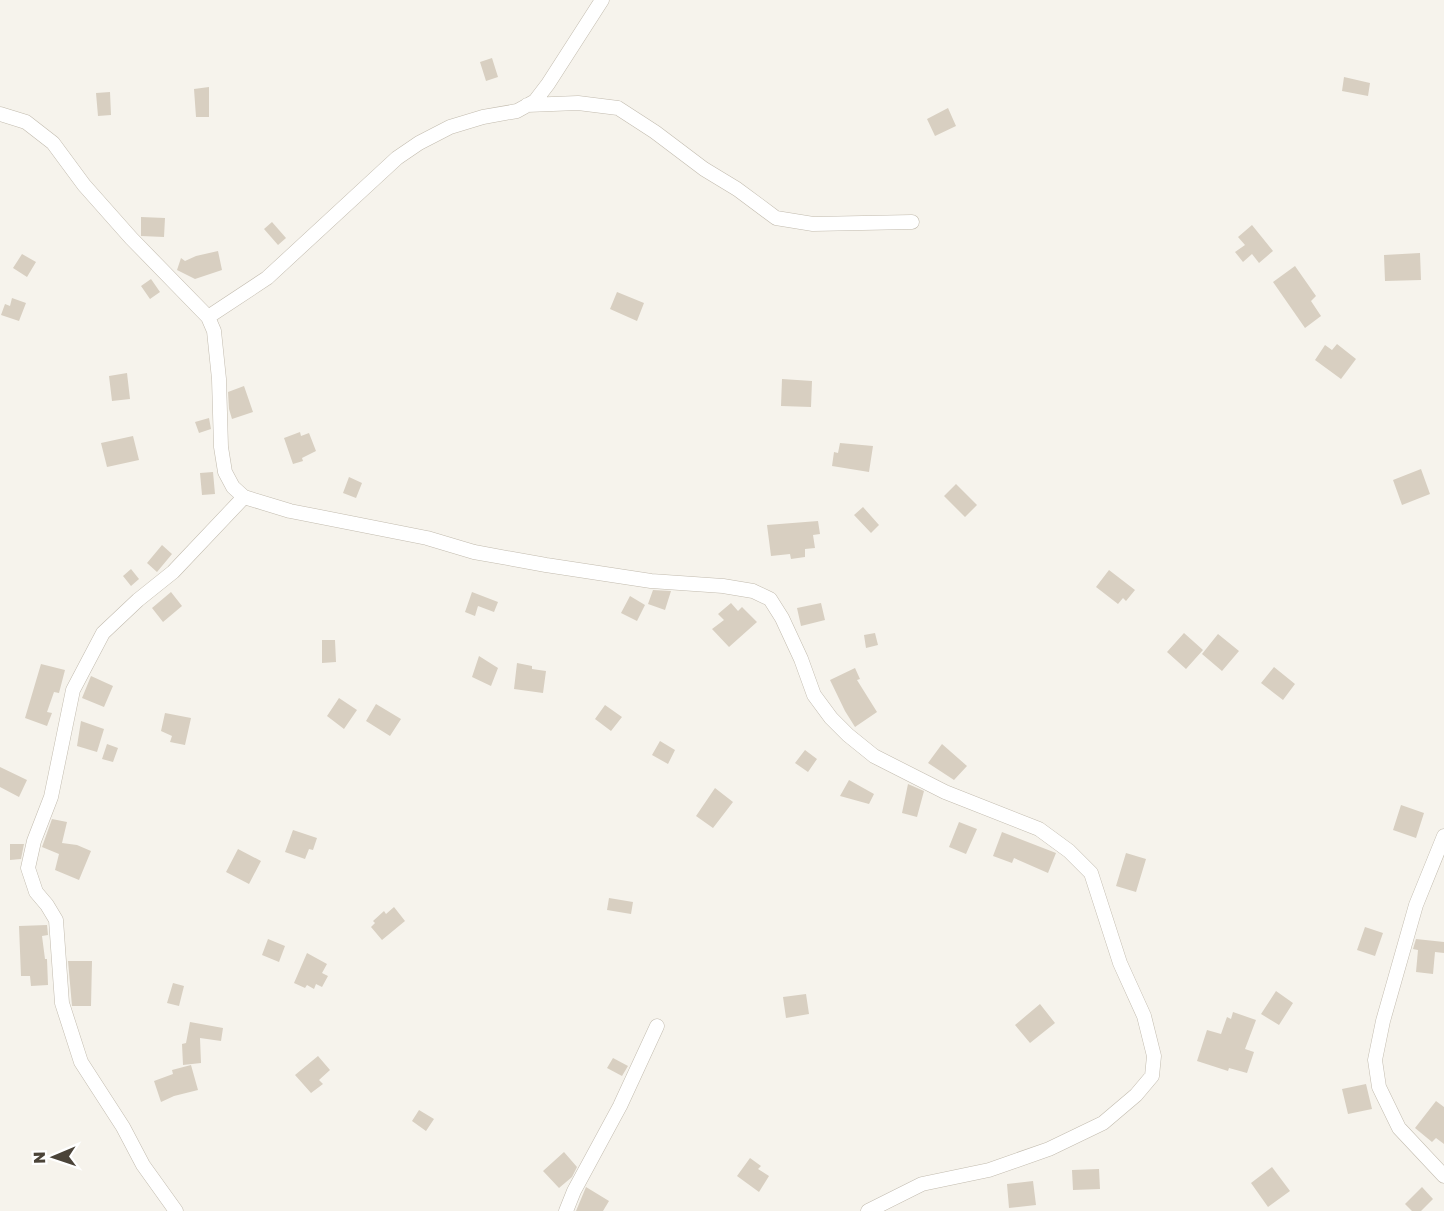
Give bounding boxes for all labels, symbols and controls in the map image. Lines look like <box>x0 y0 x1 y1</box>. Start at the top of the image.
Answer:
north arrow <box>24 1127 84 1187</box>
text: N <box>29 1151 49 1164</box>

